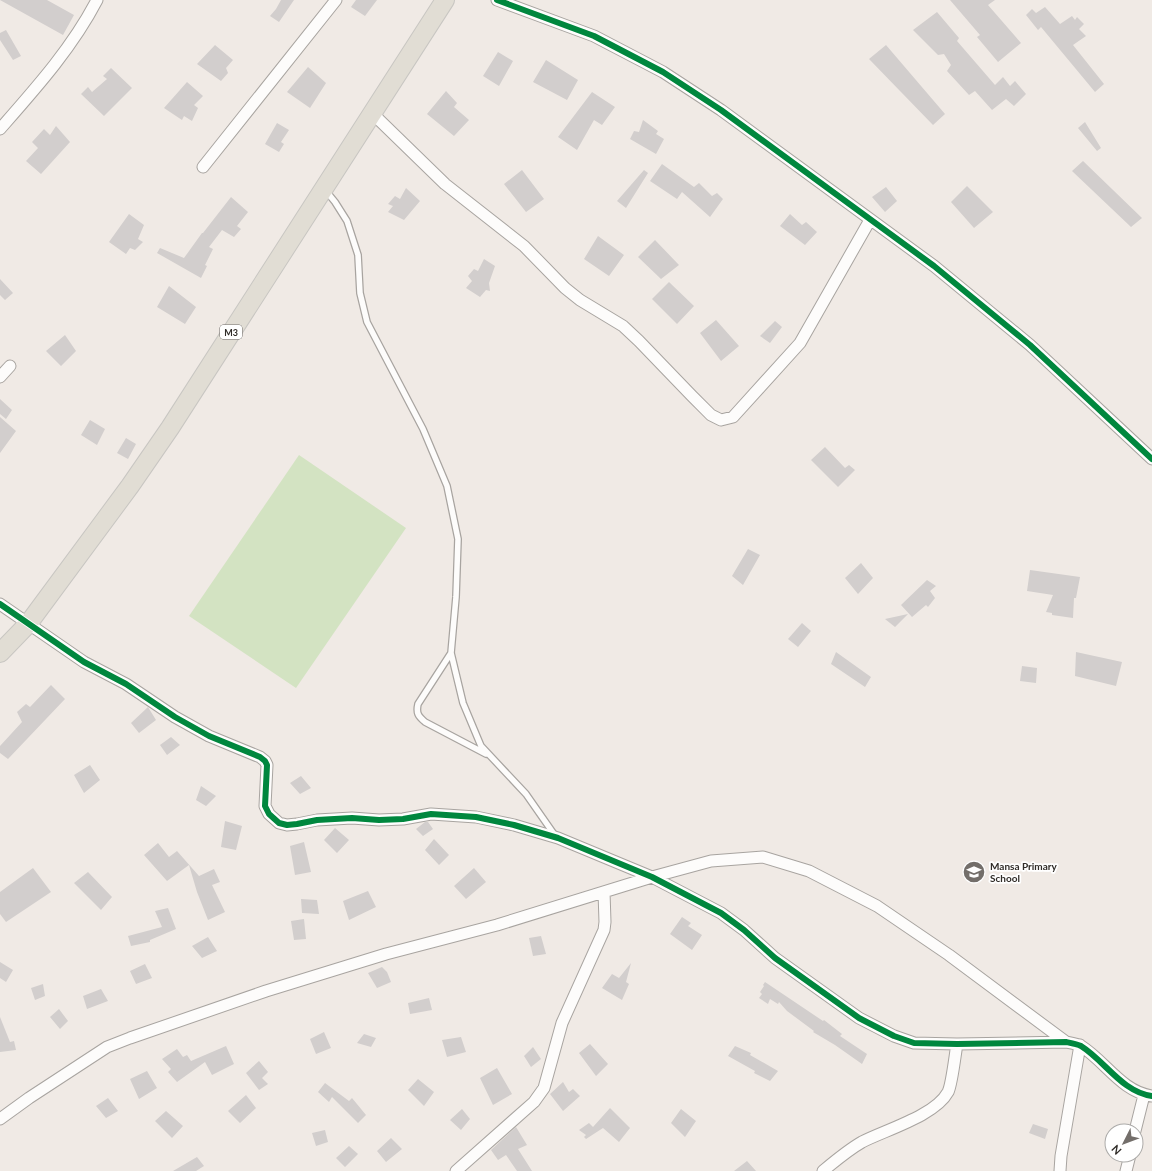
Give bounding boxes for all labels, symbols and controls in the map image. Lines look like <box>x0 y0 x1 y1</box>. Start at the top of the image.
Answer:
road number: M3 <box>220 325 242 339</box>
school or university icon: Mansa Primary School <box>961 859 987 885</box>
place label: Mansa Primary School <box>990 860 1057 884</box>
north arrow <box>1104 1123 1144 1163</box>
text: N <box>1109 1143 1124 1158</box>

